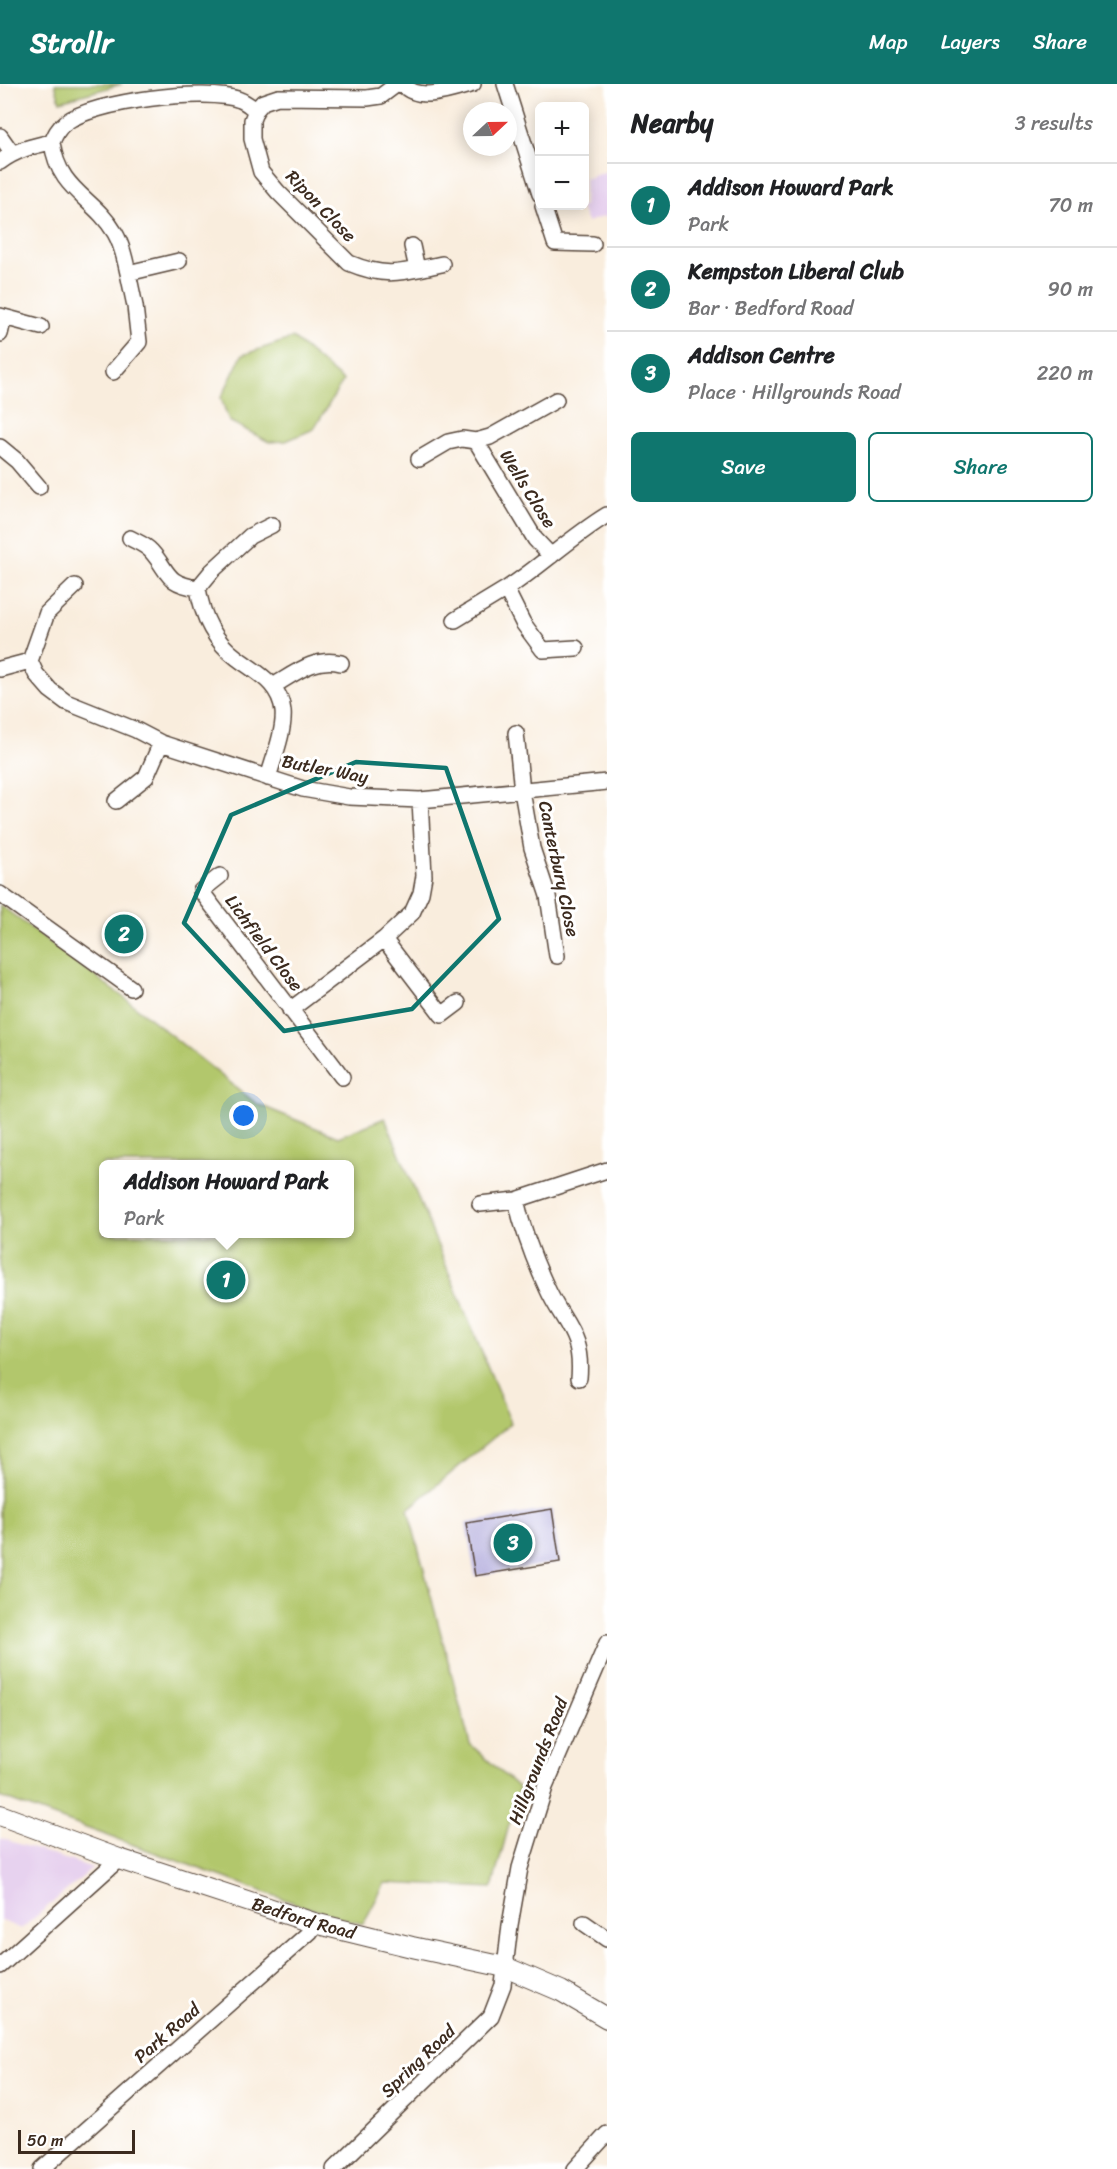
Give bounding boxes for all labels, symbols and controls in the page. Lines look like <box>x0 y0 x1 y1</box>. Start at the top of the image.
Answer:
text: Strollr <box>30 18 113 67</box>
text: Map <box>869 23 908 61</box>
text: Layers <box>941 23 1000 61</box>
text: Share <box>1033 23 1087 61</box>
text: Nearby <box>631 100 713 146</box>
north arrow <box>463 102 517 156</box>
map controls <box>535 102 589 210</box>
button: + <box>535 102 589 156</box>
text: 3 results <box>1015 106 1093 141</box>
button: − <box>535 156 589 210</box>
street label: Ripon Close <box>278 162 364 250</box>
text: Addison Howard Park <box>688 168 894 207</box>
text: 1 <box>646 188 655 223</box>
text: 70 m <box>1048 188 1093 223</box>
text: Park <box>688 207 729 242</box>
text: Kempston Liberal Club <box>688 252 904 291</box>
text: 2 <box>645 272 656 307</box>
text: 90 m <box>1048 272 1093 307</box>
text: Bar · Bedford Road <box>688 291 853 326</box>
text: Addison Centre <box>688 336 835 375</box>
text: 3 <box>645 356 656 391</box>
text: 220 m <box>1037 356 1093 391</box>
text: Place · Hillgrounds Road <box>688 375 901 410</box>
button: Save <box>631 432 856 502</box>
button: Share <box>868 432 1093 502</box>
street label: Wells Close <box>491 443 565 535</box>
street label: Butler Way <box>279 745 372 793</box>
street label: Canterbury Close <box>529 798 589 940</box>
street label: Lichfield Close <box>216 887 312 999</box>
pin: 2 <box>104 912 144 956</box>
your location <box>229 1101 258 1130</box>
popup <box>99 1160 354 1238</box>
text: Addison Howard Park <box>124 1162 329 1201</box>
text: Park <box>124 1201 165 1236</box>
pin: 1 <box>206 1258 246 1302</box>
pin: 3 <box>494 1520 532 1566</box>
street label: Hillgrounds Road <box>499 1691 577 1829</box>
street label: Bedford Road <box>248 1888 360 1949</box>
street label: Park Road <box>126 1994 209 2071</box>
street label: Spring Road <box>373 2015 464 2106</box>
text: 50 m <box>27 2126 63 2155</box>
scale bar <box>18 2127 135 2154</box>

